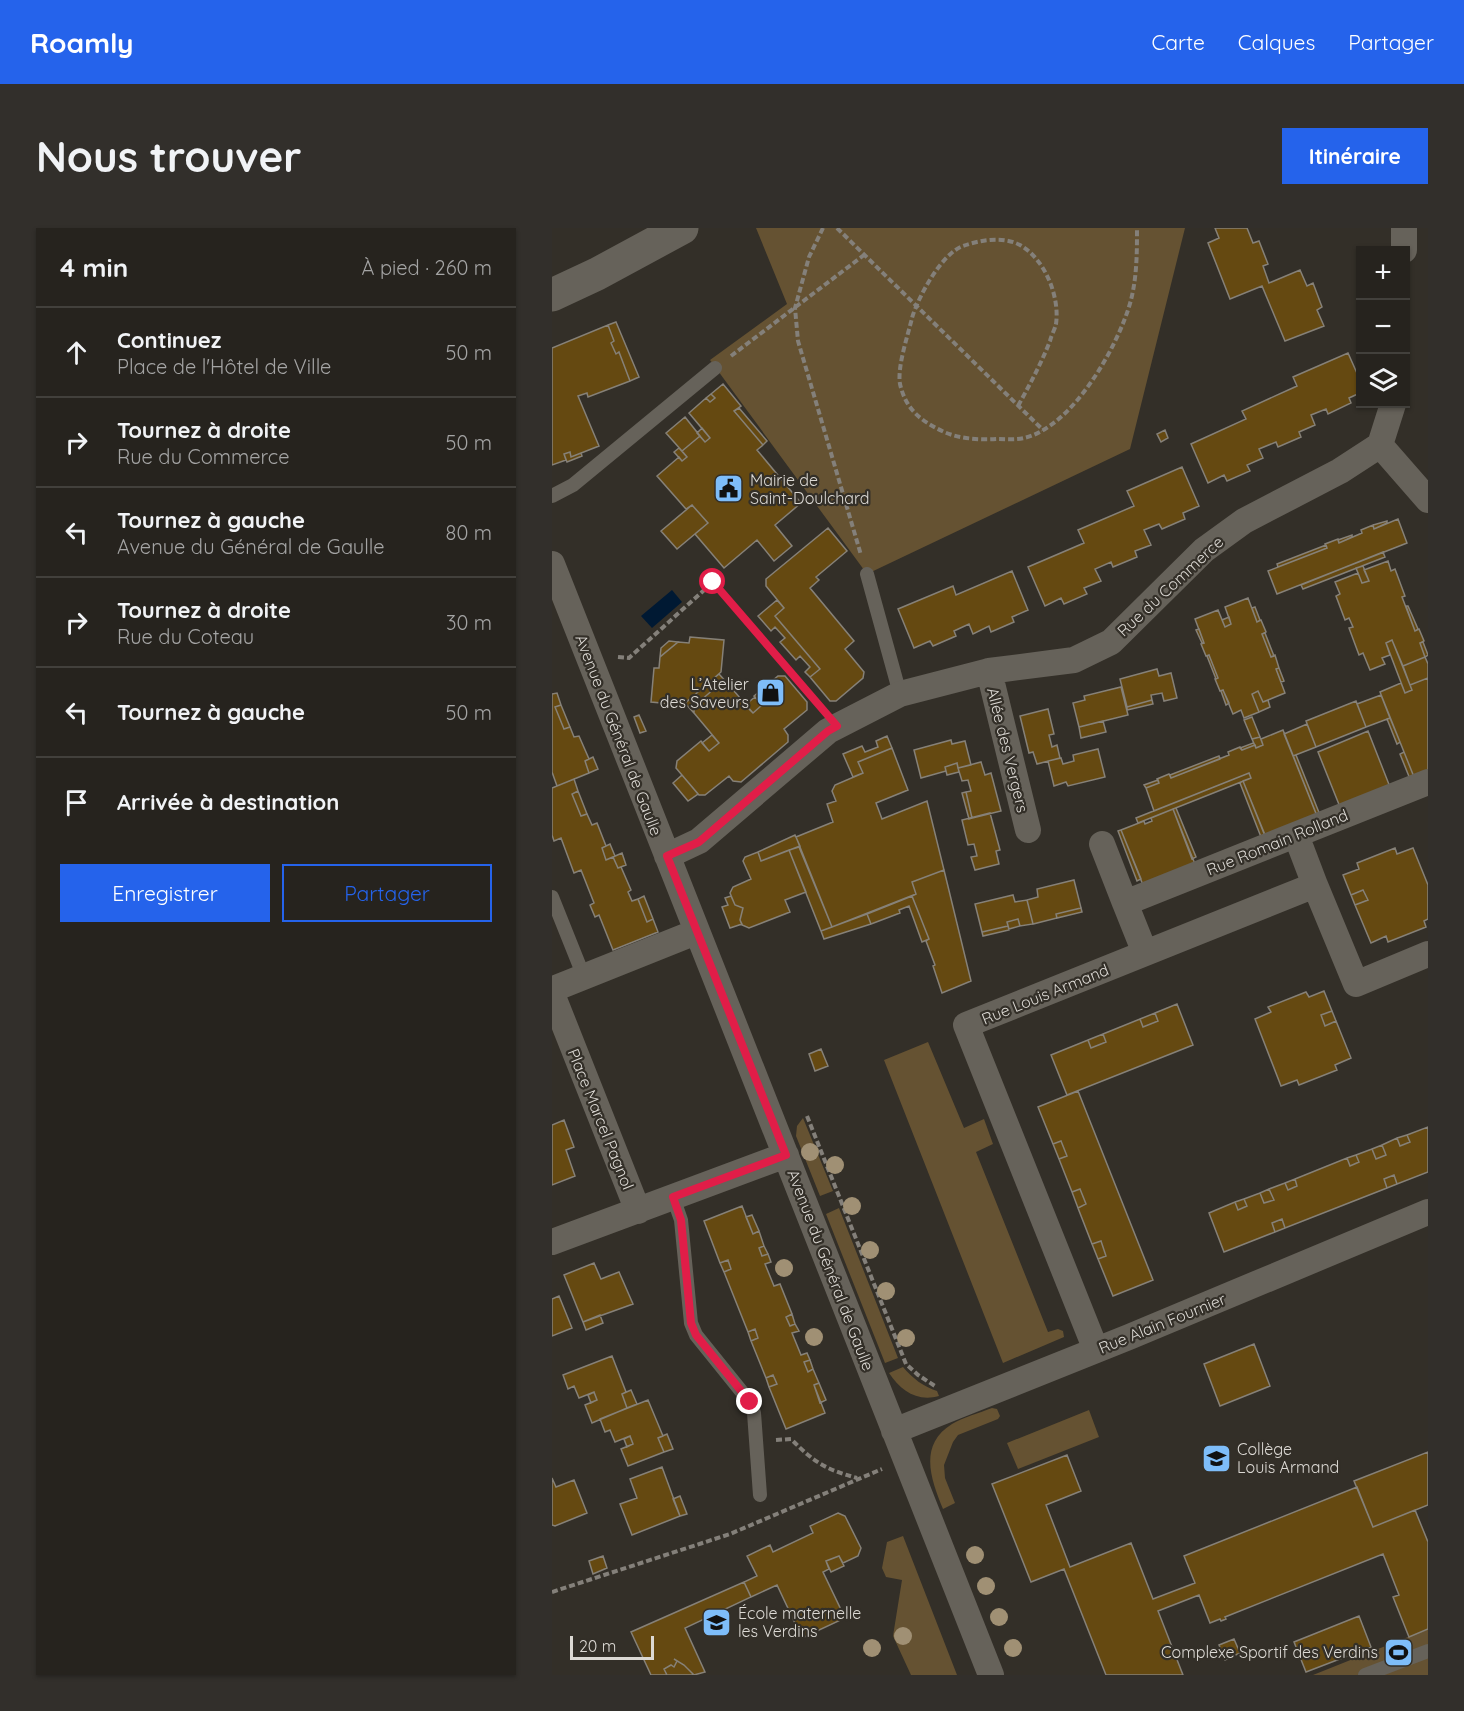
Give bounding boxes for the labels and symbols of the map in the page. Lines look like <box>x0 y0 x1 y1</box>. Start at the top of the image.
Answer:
place label: Mairie de Saint-Doulchard <box>750 470 870 508</box>
public building icon: Mairie de Saint-Doulchard <box>713 473 745 505</box>
street label: Rue du Commerce <box>1113 532 1227 640</box>
route start <box>699 568 725 594</box>
street label: Avenue du Général de Gaulle <box>571 632 667 838</box>
place label: L’Atelier des Saveurs <box>660 674 749 712</box>
shop icon: L’Atelier des Saveurs <box>754 677 786 709</box>
street label: Allée des Vergers <box>983 685 1033 815</box>
street label: Rue Romain Rolland <box>1203 804 1351 880</box>
street label: Rue Louis Armand <box>978 959 1112 1029</box>
street label: Place Marcel Pagnol <box>564 1046 638 1192</box>
street label: Avenue du Général de Gaulle <box>783 1167 879 1373</box>
street label: Rue Alain Fournier <box>1095 1288 1229 1358</box>
route end <box>736 1388 762 1414</box>
place label: Collège Louis Armand <box>1237 1439 1339 1477</box>
school or university icon: Collège Louis Armand <box>1200 1442 1232 1474</box>
place label: École maternelle les Verdins <box>738 1603 861 1641</box>
school or university icon: École maternelle les Verdins <box>701 1606 733 1638</box>
scale bar <box>570 1633 654 1660</box>
sports icon: Complexe Sportif des Verdins <box>1383 1636 1415 1668</box>
place label: Complexe Sportif des Verdins <box>1161 1642 1378 1662</box>

